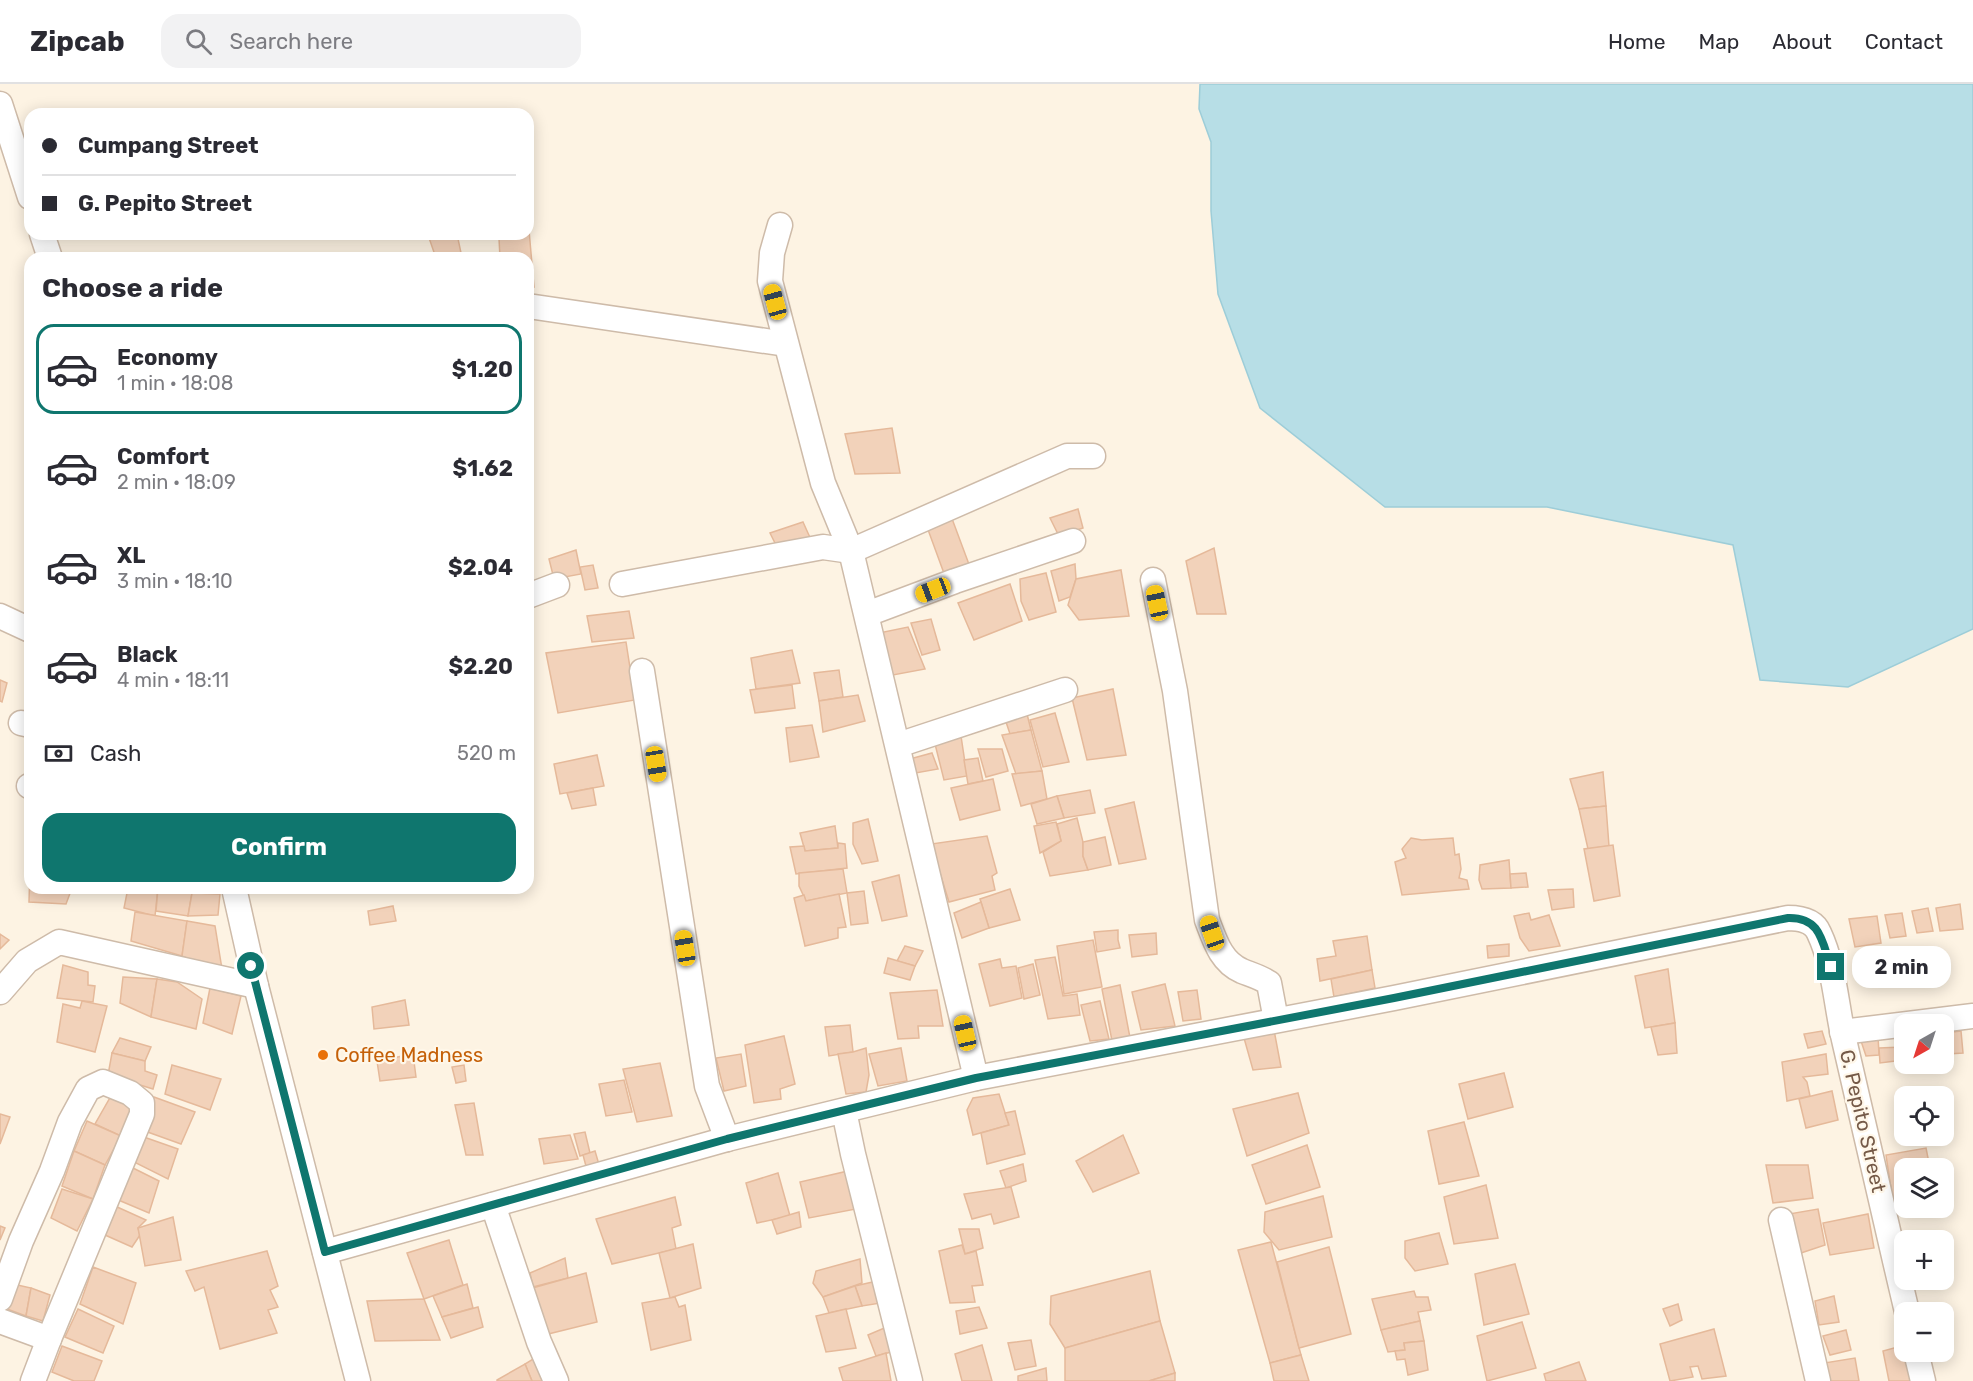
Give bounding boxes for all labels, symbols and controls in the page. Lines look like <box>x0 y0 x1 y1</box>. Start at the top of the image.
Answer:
search box <box>161 14 581 68</box>
text: Zipcab <box>30 25 125 58</box>
icon: search <box>182 25 215 58</box>
text: Search here <box>230 28 353 55</box>
text: Home <box>1608 29 1665 54</box>
text: Map <box>1698 29 1739 54</box>
text: About <box>1772 29 1832 54</box>
text: Contact <box>1865 29 1943 54</box>
text: Cumpang Street <box>78 132 258 159</box>
text: G. Pepito Street <box>78 190 252 217</box>
text: Choose a ride <box>42 272 223 304</box>
car <box>762 282 788 322</box>
icon: car <box>45 342 99 396</box>
text: Economy <box>117 344 218 371</box>
text: $1.20 <box>452 356 513 383</box>
text: 1 min · 18:08 <box>117 371 233 395</box>
icon: car <box>45 441 99 495</box>
text: Comfort <box>117 443 209 470</box>
text: $1.62 <box>453 455 513 482</box>
text: 2 min · 18:09 <box>117 470 236 494</box>
icon: car <box>45 540 99 594</box>
text: XL <box>117 542 145 569</box>
text: $2.04 <box>448 554 513 581</box>
text: 3 min · 18:10 <box>117 569 233 593</box>
car <box>913 575 953 605</box>
car <box>1144 584 1170 622</box>
icon: car <box>45 639 99 693</box>
text: Black <box>117 641 178 668</box>
text: $2.20 <box>448 653 513 680</box>
text: 4 min · 18:11 <box>117 668 229 692</box>
icon: cash <box>42 737 75 770</box>
text: Cash <box>90 740 141 767</box>
text: 520 m <box>457 741 516 765</box>
car <box>644 745 668 783</box>
button: Confirm <box>42 813 516 882</box>
car <box>1198 913 1226 953</box>
car <box>673 929 697 967</box>
callout: 2 min <box>1852 946 1951 988</box>
route start <box>237 952 264 979</box>
route end <box>1817 953 1844 980</box>
text: 2 min <box>1874 955 1929 979</box>
car <box>952 1013 978 1053</box>
north arrow <box>1894 1014 1954 1074</box>
map controls <box>1894 1014 1954 1362</box>
place label: Coffee Madness <box>335 1043 483 1067</box>
street label: G. Pepito Street <box>1835 1047 1891 1195</box>
marker: Coffee Madness <box>316 1048 330 1062</box>
button: locate <box>1894 1086 1954 1146</box>
button: layers <box>1894 1158 1954 1218</box>
button: + <box>1894 1230 1954 1290</box>
button: − <box>1894 1302 1954 1362</box>

